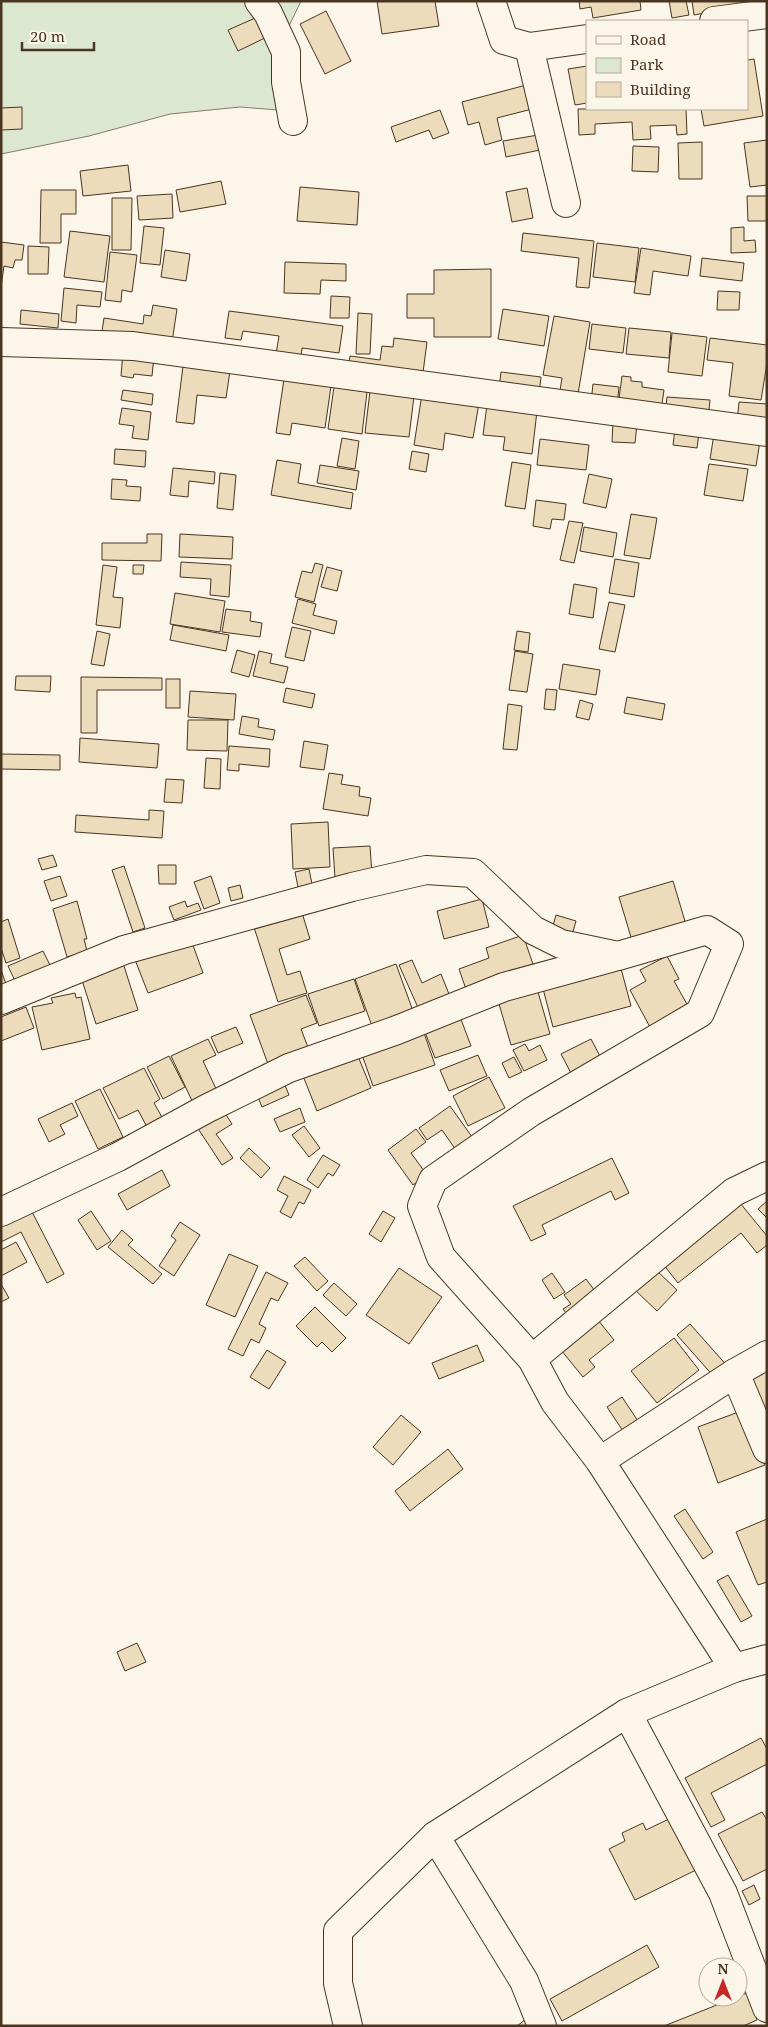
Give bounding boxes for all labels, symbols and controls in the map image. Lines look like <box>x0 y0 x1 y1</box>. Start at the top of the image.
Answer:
scale bar <box>22 20 95 52</box>
legend <box>586 20 748 110</box>
text: 20 m <box>30 26 65 46</box>
text: Road <box>630 29 666 49</box>
text: Park <box>630 54 664 74</box>
text: Building <box>630 79 691 99</box>
north arrow <box>698 1957 748 2007</box>
text: N <box>717 1959 729 1978</box>

